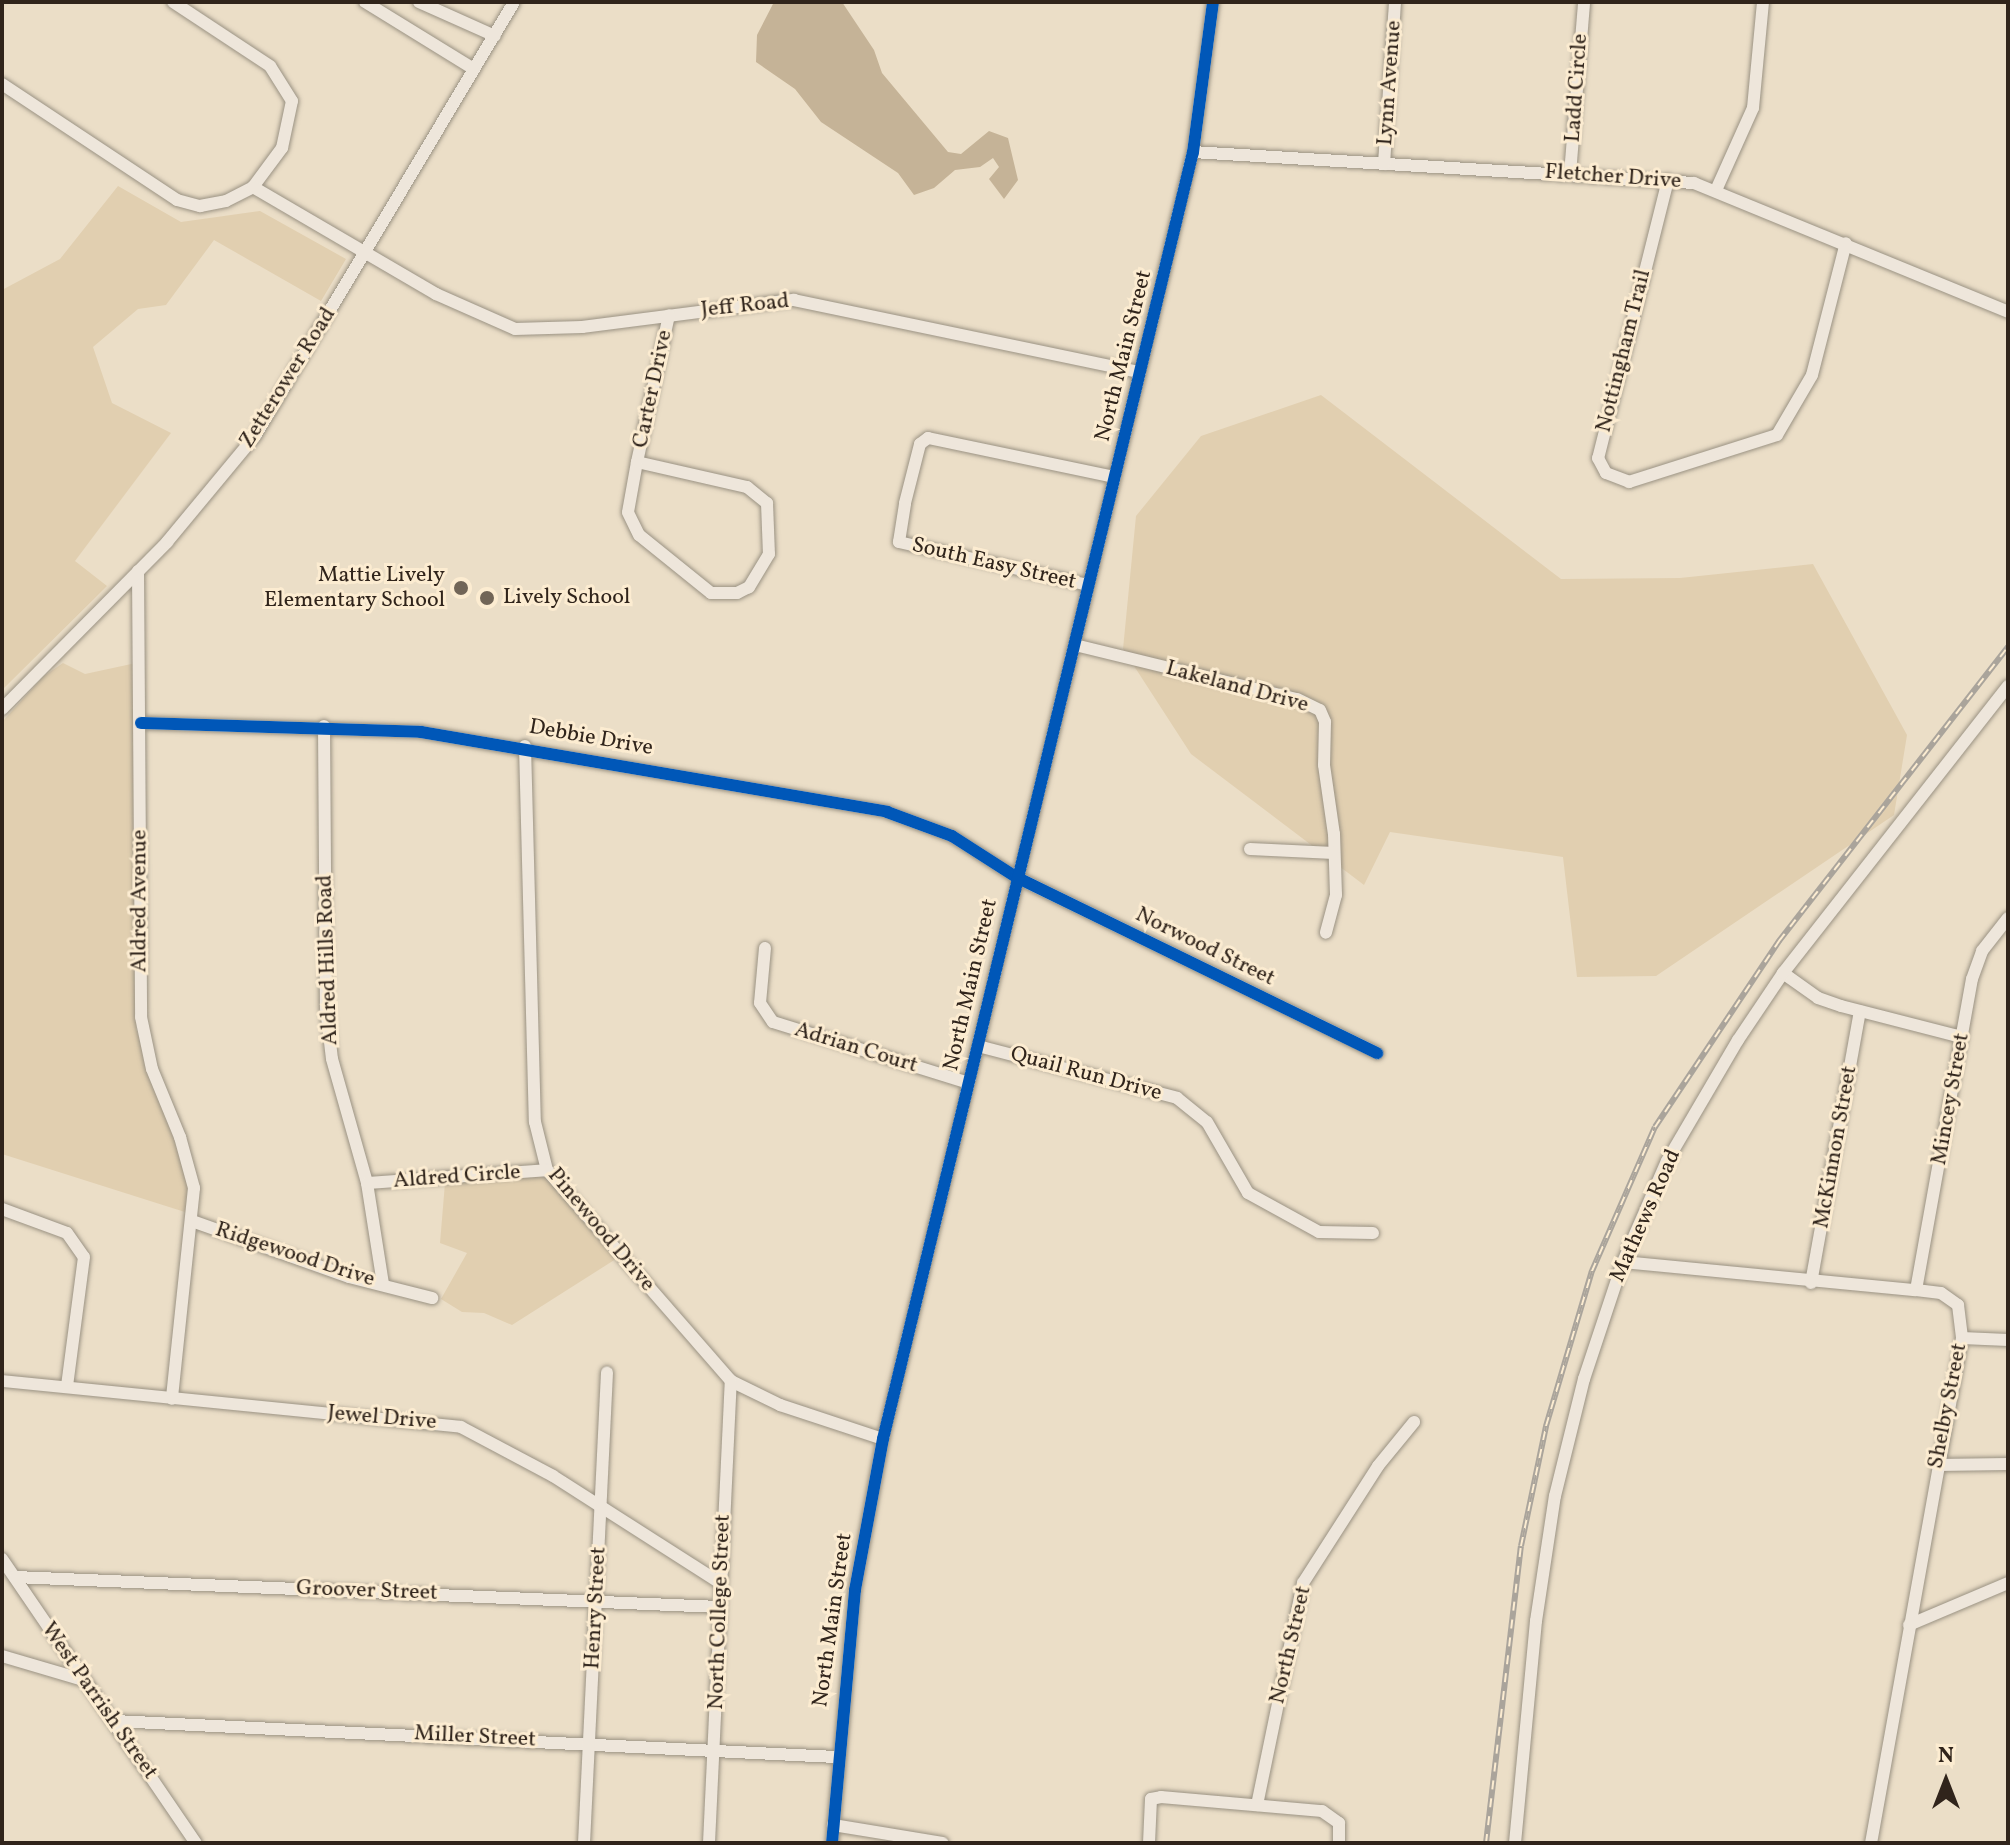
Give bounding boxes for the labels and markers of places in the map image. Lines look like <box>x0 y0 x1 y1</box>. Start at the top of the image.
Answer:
place label: Mattie Lively Elementary School <box>263 562 445 614</box>
marker: Mattie Lively Elementary School <box>452 579 470 597</box>
place label: Lively School <box>503 585 631 611</box>
marker: Lively School <box>478 589 496 607</box>

